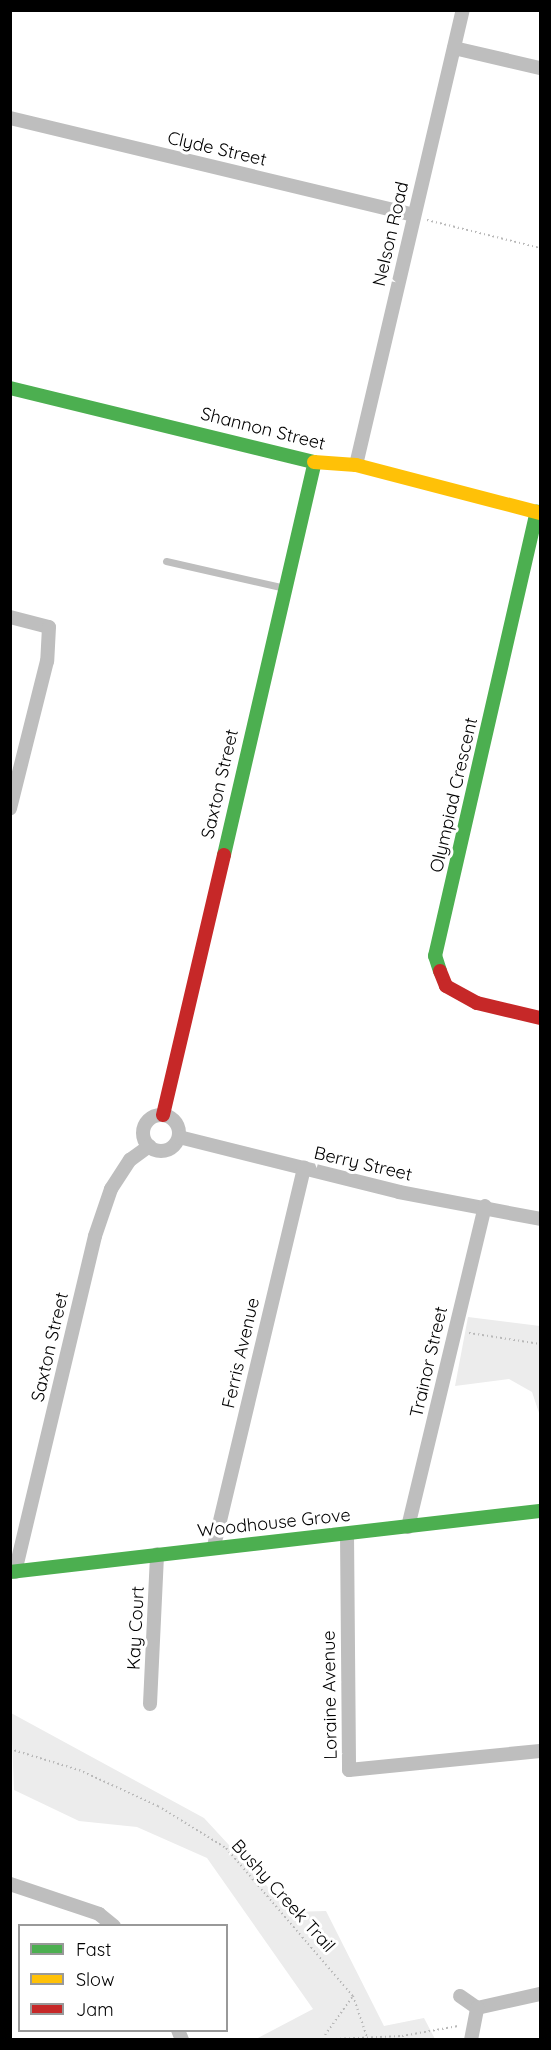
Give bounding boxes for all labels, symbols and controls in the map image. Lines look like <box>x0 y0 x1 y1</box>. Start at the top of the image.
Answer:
street label: Clyde Street <box>165 127 269 171</box>
street label: Nelson Road <box>368 180 414 288</box>
street label: Shannon Street <box>199 403 327 455</box>
street label: Olympiad Crescent <box>426 715 482 875</box>
street label: Saxton Street <box>197 727 243 841</box>
street label: Berry Street <box>312 1142 414 1186</box>
street label: Saxton Street <box>27 1290 73 1404</box>
street label: Ferris Avenue <box>218 1296 264 1410</box>
street label: Trainor Street <box>406 1304 452 1420</box>
street label: Woodhouse Grove <box>196 1504 352 1542</box>
street label: Kay Court <box>123 1585 149 1671</box>
street label: Loraine Avenue <box>318 1630 342 1760</box>
street label: Bushy Creek Trail <box>227 1835 339 1957</box>
legend <box>18 1924 228 2032</box>
text: Fast <box>76 1938 111 1961</box>
text: Slow <box>76 1968 114 1991</box>
text: Jam <box>76 1998 114 2021</box>

